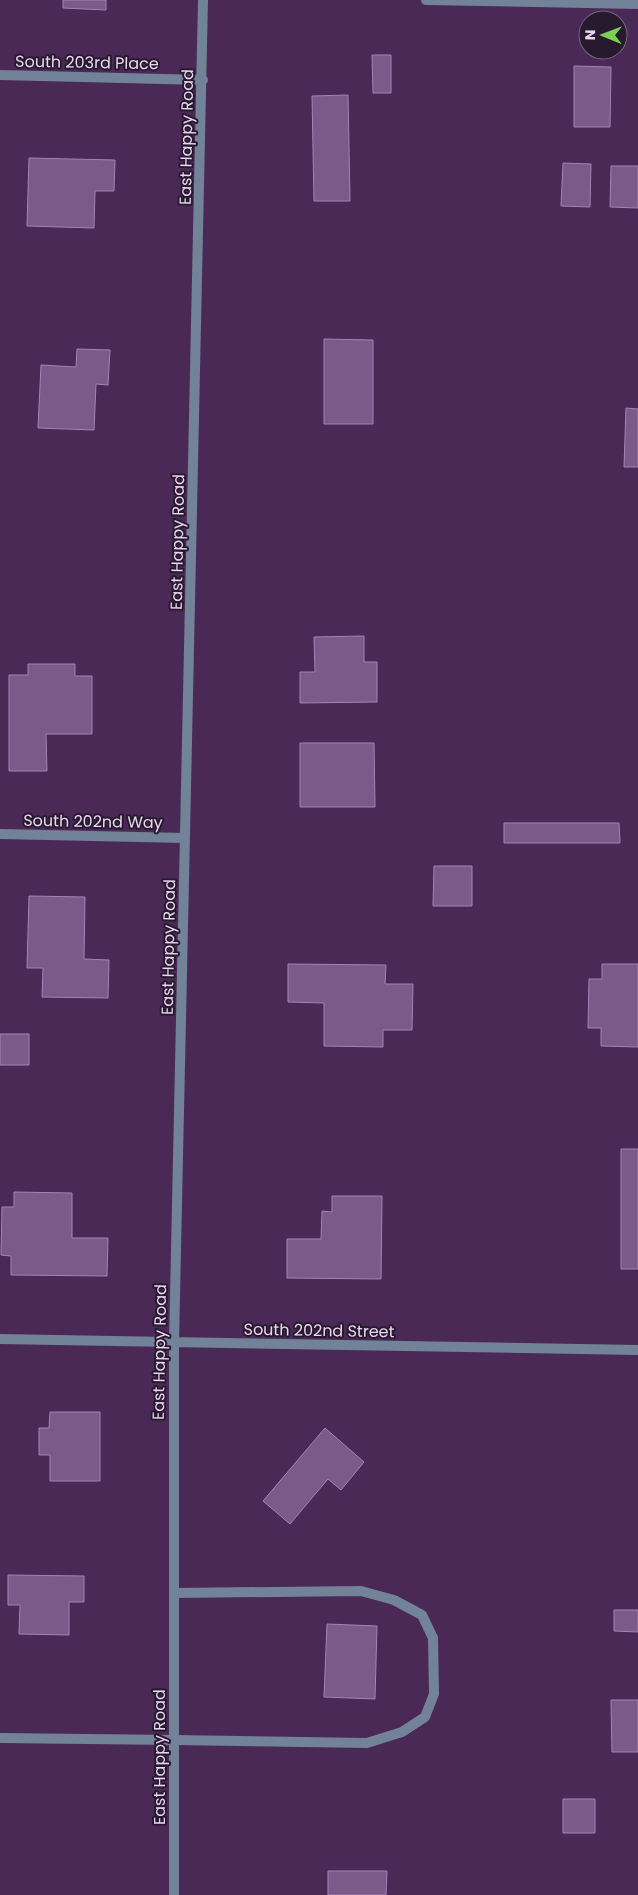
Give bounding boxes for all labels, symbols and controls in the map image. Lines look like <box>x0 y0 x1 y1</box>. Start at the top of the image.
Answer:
north arrow <box>578 10 628 60</box>
text: N <box>580 29 600 40</box>
street label: South 203rd Place <box>15 50 159 75</box>
street label: East Happy Road <box>174 69 199 205</box>
street label: East Happy Road <box>165 474 190 610</box>
street label: South 202nd Way <box>23 809 163 834</box>
street label: East Happy Road <box>156 879 181 1015</box>
street label: East Happy Road <box>147 1284 172 1420</box>
street label: South 202nd Street <box>243 1318 395 1343</box>
street label: East Happy Road <box>148 1689 171 1825</box>

